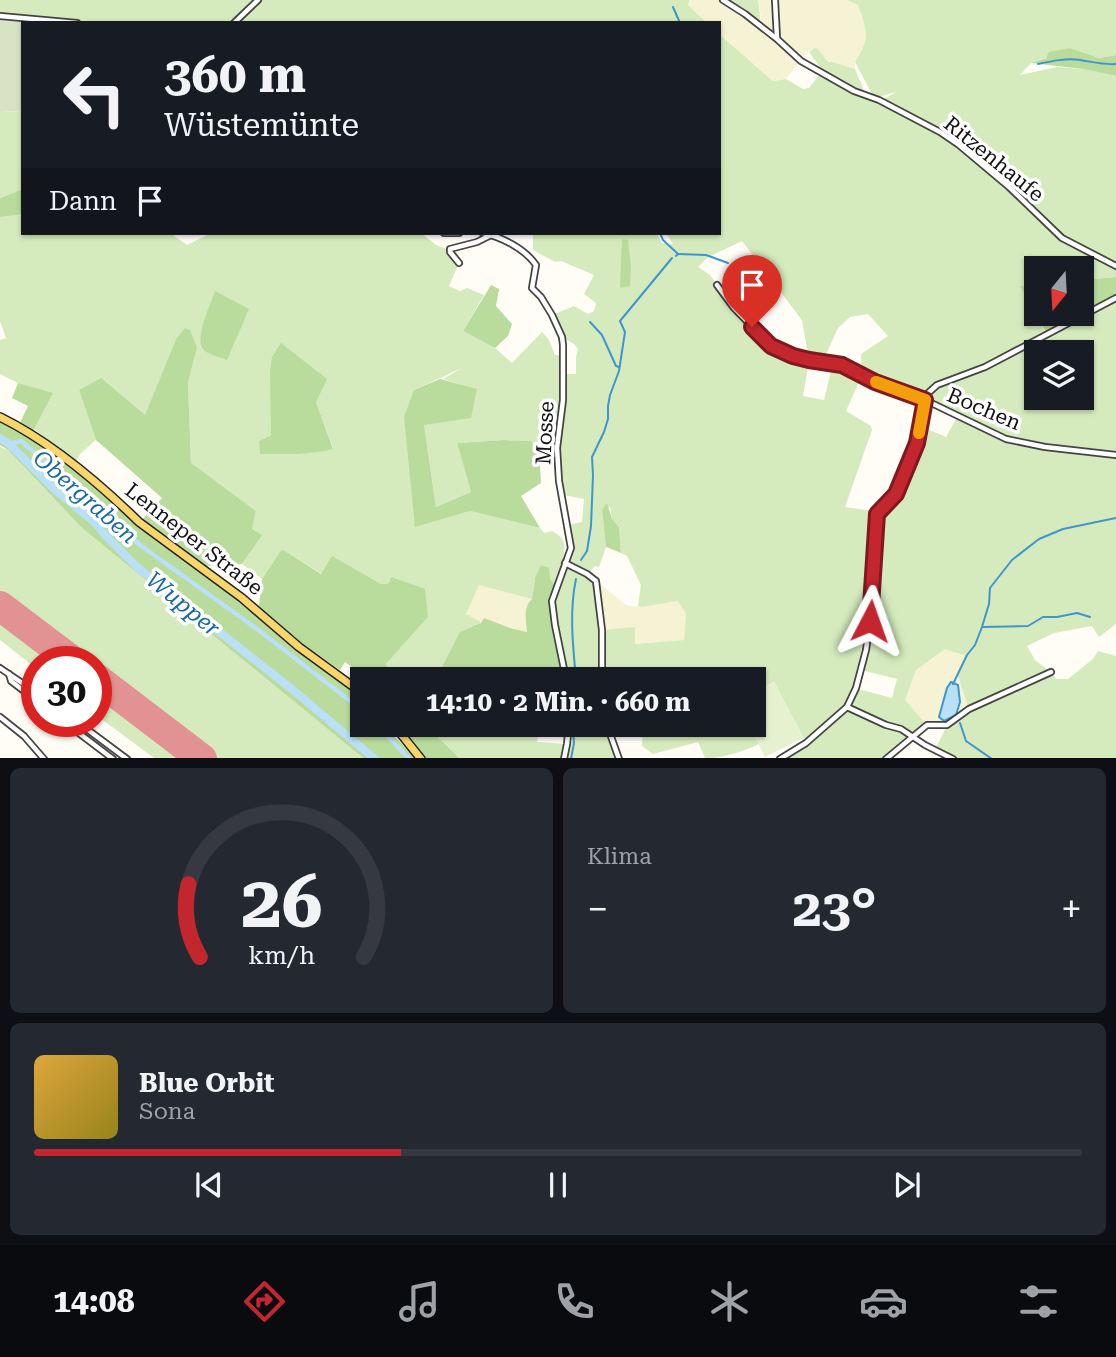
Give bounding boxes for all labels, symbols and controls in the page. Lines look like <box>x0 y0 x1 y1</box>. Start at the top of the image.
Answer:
text: 360 m <box>164 47 306 104</box>
icon: left <box>49 49 140 140</box>
text: Wüstemünte <box>164 106 359 144</box>
street label: Ritzenhaufe <box>939 111 1049 207</box>
icon: arrive <box>131 182 169 220</box>
text: Dann <box>49 186 117 216</box>
pin <box>722 255 782 327</box>
north arrow <box>1024 256 1094 326</box>
map controls <box>1024 256 1094 410</box>
icon: arrive <box>733 266 771 304</box>
button: layers <box>1024 340 1094 410</box>
street label: Bochen <box>944 383 1025 435</box>
street label: Mosse <box>531 400 559 466</box>
water label: Obergraben <box>28 445 142 549</box>
street label: Lenneper Straße <box>121 478 267 600</box>
water label: Wupper <box>141 566 226 642</box>
position arrow <box>833 584 907 658</box>
speed limit sign: 30 <box>21 646 112 737</box>
text: 14:10 · 2 Min. · 660 m <box>426 687 690 717</box>
text: Klima <box>587 843 652 870</box>
text: 26 <box>241 860 322 945</box>
text: 23° <box>792 878 877 939</box>
text: − <box>587 887 608 931</box>
text: + <box>1061 887 1082 931</box>
text: km/h <box>248 940 315 969</box>
text: Blue Orbit <box>139 1068 275 1098</box>
text: Sona <box>139 1098 195 1125</box>
icon: previous <box>190 1166 228 1204</box>
icon: pause <box>539 1166 577 1204</box>
icon: next <box>888 1166 926 1204</box>
icon: directions <box>240 1277 289 1326</box>
icon: music <box>395 1277 444 1326</box>
icon: phone <box>550 1277 599 1326</box>
icon: climate <box>705 1277 754 1326</box>
icon: car <box>859 1277 908 1326</box>
icon: filters <box>1014 1277 1063 1326</box>
text: 14:08 <box>53 1282 135 1320</box>

